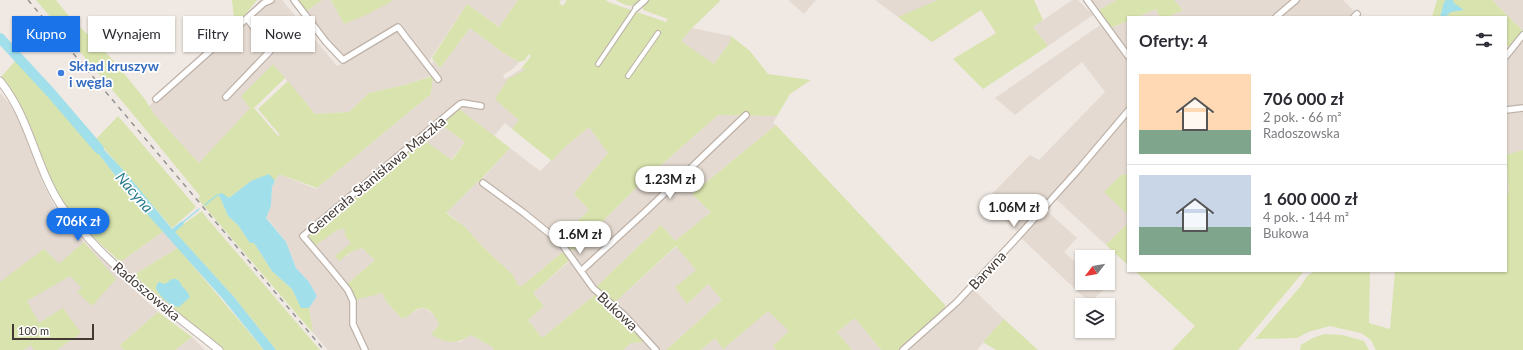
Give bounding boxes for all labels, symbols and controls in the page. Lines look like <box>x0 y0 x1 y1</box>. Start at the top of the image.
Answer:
chip: Kupno <box>12 16 80 52</box>
chip: Wynajem <box>88 16 175 52</box>
chip: Filtry <box>183 16 243 52</box>
chip: Nowe <box>251 16 315 52</box>
icon: filters <box>1473 29 1495 51</box>
text: Oferty: 4 <box>1139 30 1208 51</box>
place label: Skład kruszyw i węgla <box>69 57 160 90</box>
marker: Skład kruszyw i węgla <box>56 68 66 78</box>
text: 706 000 zł <box>1263 88 1344 109</box>
icon: home <box>1171 90 1219 138</box>
text: 2 pok. · 66 m² <box>1263 109 1342 125</box>
street label: Generała Stanisława Maczka <box>303 112 449 238</box>
text: Radoszowska <box>1263 125 1340 141</box>
pin: 1.23M zł <box>629 166 711 200</box>
water label: Nacyna <box>113 168 158 216</box>
text: 1.23M zł <box>644 171 696 187</box>
text: 1 600 000 zł <box>1263 188 1358 209</box>
icon: home <box>1171 191 1219 239</box>
pin: 1.06M zł <box>973 194 1055 228</box>
text: 1.06M zł <box>988 199 1040 215</box>
pin: 706K zł <box>41 208 115 242</box>
text: 4 pok. · 144 m² <box>1263 209 1349 225</box>
text: 706K zł <box>56 213 100 229</box>
pin: 1.6M zł <box>543 221 617 255</box>
text: Bukowa <box>1263 225 1309 241</box>
text: 1.6M zł <box>558 226 602 242</box>
street label: Barwna <box>965 247 1009 293</box>
north arrow <box>1075 250 1115 290</box>
map controls <box>1075 250 1115 338</box>
street label: Radoszowska <box>110 258 184 324</box>
street label: Bukowa <box>594 288 642 334</box>
button: layers <box>1075 298 1115 338</box>
scale bar <box>12 322 94 341</box>
text: 100 m <box>18 324 49 337</box>

